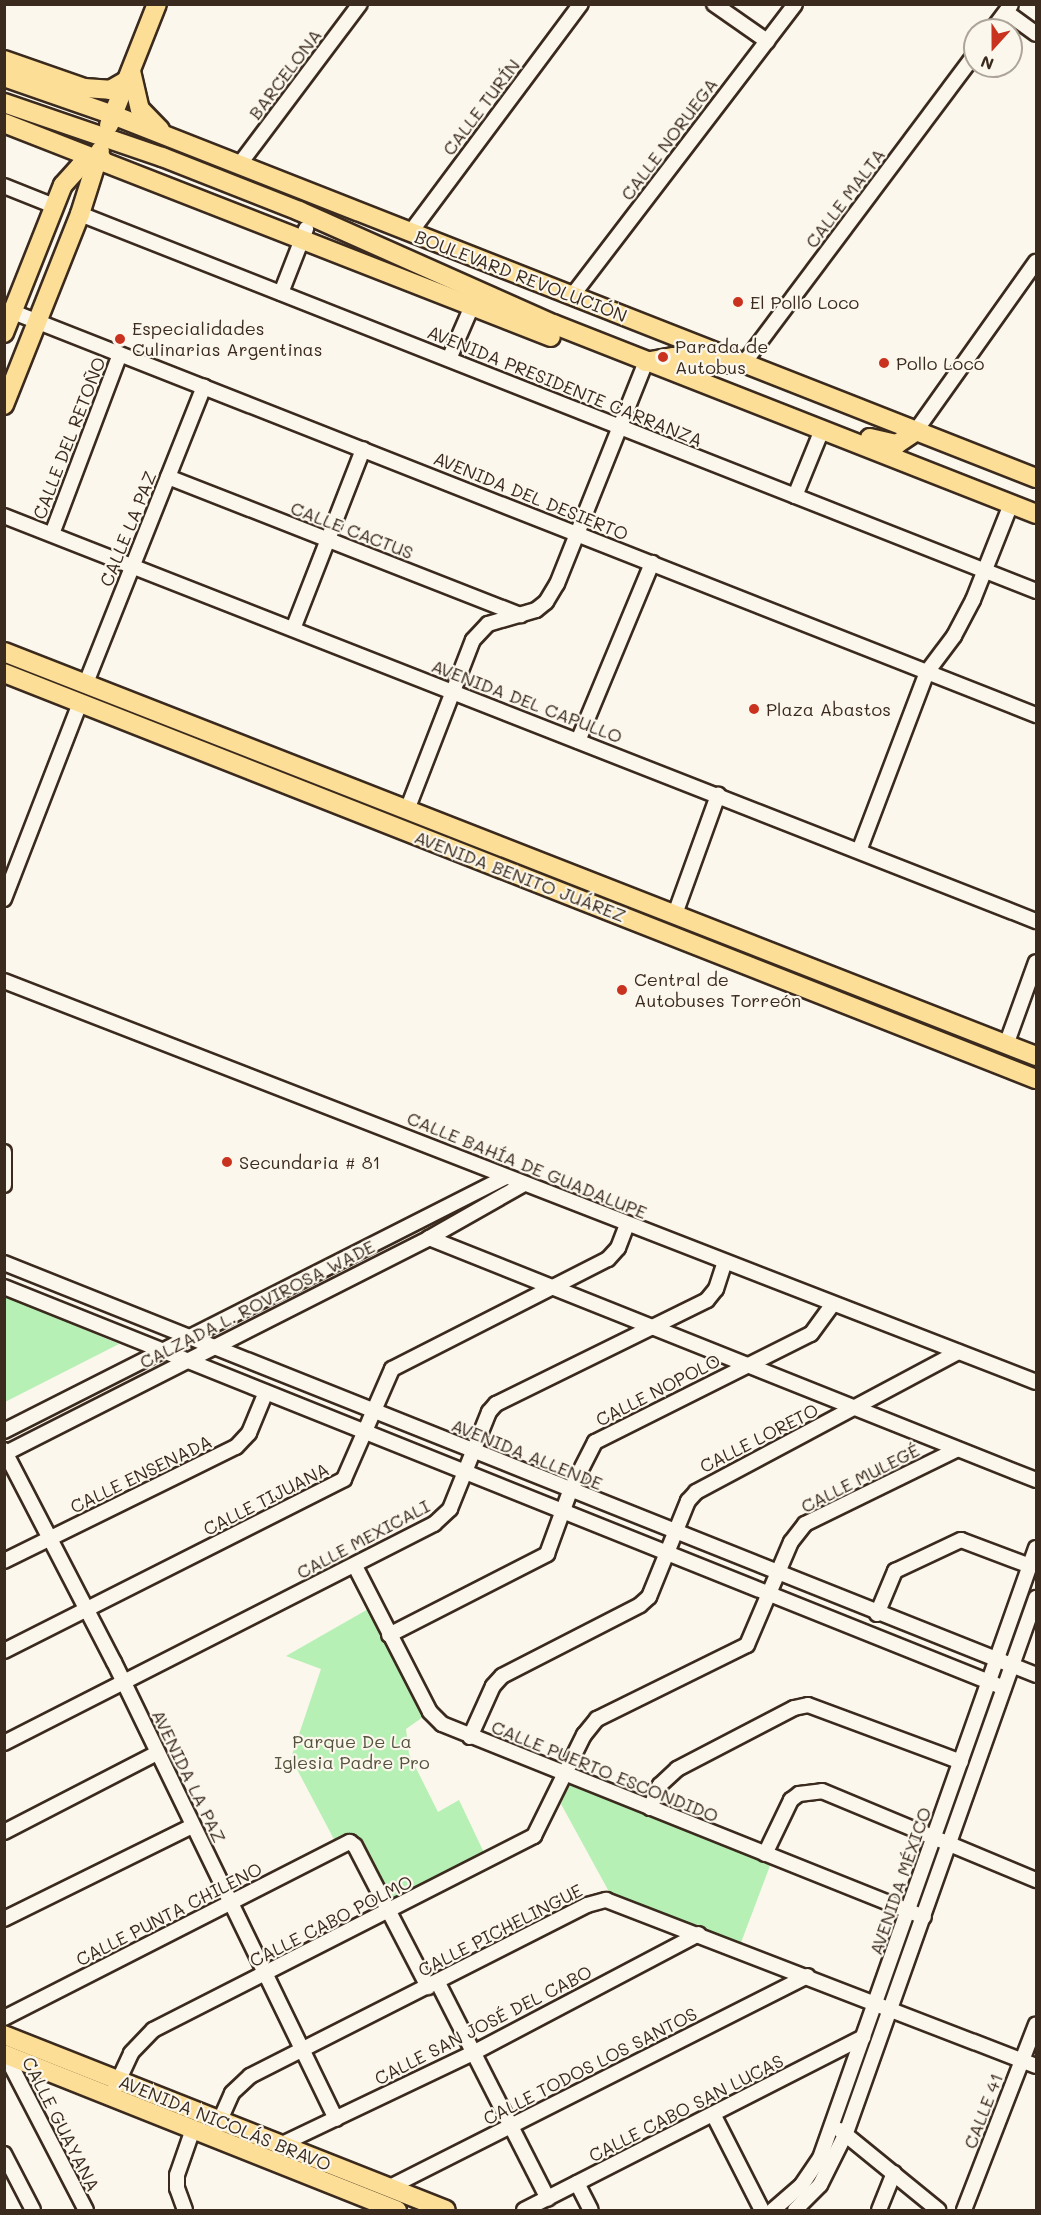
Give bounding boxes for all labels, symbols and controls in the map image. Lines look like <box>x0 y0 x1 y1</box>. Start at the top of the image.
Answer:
north arrow <box>963 18 1023 78</box>
street label: BARCELONA <box>244 24 326 124</box>
text: N <box>978 51 997 75</box>
street label: CALLE TURÍN <box>438 55 524 159</box>
street label: CALLE NORUEGA <box>616 74 722 204</box>
street label: CALLE MALTA <box>801 144 889 252</box>
street label: BOULEVARD REVOLUCIÓN <box>412 225 630 327</box>
place label: El Pollo Loco <box>750 291 859 313</box>
marker: El Pollo Loco <box>731 295 745 309</box>
place label: Especialidades Culinarias Argentinas <box>132 318 323 360</box>
street label: AVENIDA PRESIDENTE CARRANZA <box>424 321 706 451</box>
marker: Especialidades Culinarias Argentinas <box>113 332 127 346</box>
place label: Parada de Autobus <box>675 336 768 378</box>
marker: Parada de Autobus <box>656 350 670 364</box>
place label: Pollo Loco <box>896 352 985 374</box>
street label: CALLE DEL RETOÑO <box>28 354 110 522</box>
marker: Pollo Loco <box>877 356 891 370</box>
street label: AVENIDA DEL DESIERTO <box>430 447 632 545</box>
street label: CALLE LA PAZ <box>95 468 161 590</box>
street label: CALLE CACTUS <box>288 497 416 563</box>
street label: AVENIDA DEL CAPULLO <box>428 655 626 747</box>
place label: Plaza Abastos <box>766 698 891 720</box>
marker: Plaza Abastos <box>747 702 761 716</box>
street label: AVENIDA BENITO JUÁREZ <box>411 826 629 926</box>
place label: Central de Autobuses Torreón <box>634 969 801 1012</box>
marker: Central de Autobuses Torreón <box>615 983 629 997</box>
street label: CALLE BAHÍA DE GUADALUPE <box>404 1107 650 1223</box>
place label: Secundaria # 81 <box>239 1151 381 1173</box>
marker: Secundaria # 81 <box>220 1155 234 1169</box>
street label: CALZADA L. ROVIROSA WADE <box>136 1235 378 1373</box>
street label: CALLE NOPOLO <box>592 1349 724 1431</box>
street label: CALLE LORETO <box>696 1399 822 1477</box>
street label: AVENIDA ALLENDE <box>448 1414 606 1494</box>
street label: CALLE ENSENADA <box>67 1430 215 1518</box>
street label: CALLE MULEGÉ <box>797 1439 923 1517</box>
street label: CALLE TIJUANA <box>199 1458 333 1540</box>
street label: CALLE MEXICALI <box>293 1495 433 1583</box>
street label: AVENIDA LA PAZ <box>147 1706 231 1846</box>
street label: CALLE PUERTO ESCONDIDO <box>488 1715 722 1827</box>
park label: Parque De La Iglesia Padre Pro <box>274 1731 430 1774</box>
street label: AVENIDA MÉXICO <box>865 1804 935 1958</box>
street label: CALLE PUNTA CHILENO <box>72 1858 266 1970</box>
street label: CALLE CABO POLMO <box>246 1870 416 1972</box>
street label: CALLE PICHELINGUE <box>414 1879 586 1981</box>
street label: CALLE SAN JOSÉ DEL CABO <box>371 1961 595 2089</box>
street label: CALLE TODOS LOS SANTOS <box>480 2003 700 2129</box>
street label: CALLE CABO SAN LUCAS <box>585 2049 787 2167</box>
street label: CALLE GUAYANA <box>18 2053 104 2195</box>
street label: AVENIDA NICOLÁS BRAVO <box>116 2070 334 2176</box>
street label: CALLE 41 <box>959 2070 1007 2152</box>

